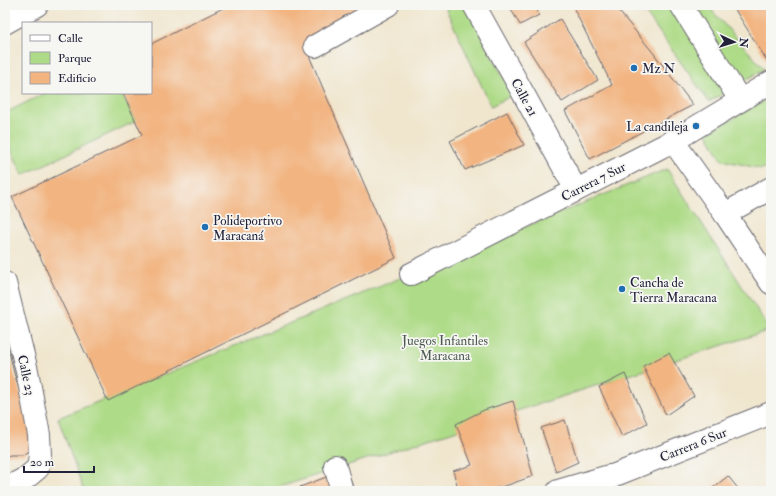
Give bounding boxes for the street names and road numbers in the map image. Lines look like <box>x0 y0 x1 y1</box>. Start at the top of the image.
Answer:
street label: Calle 21 <box>507 76 541 120</box>
street label: Carrera 7 Sur <box>559 159 629 205</box>
street label: Calle 23 <box>14 353 38 397</box>
street label: Carrera 6 Sur <box>658 424 729 466</box>

